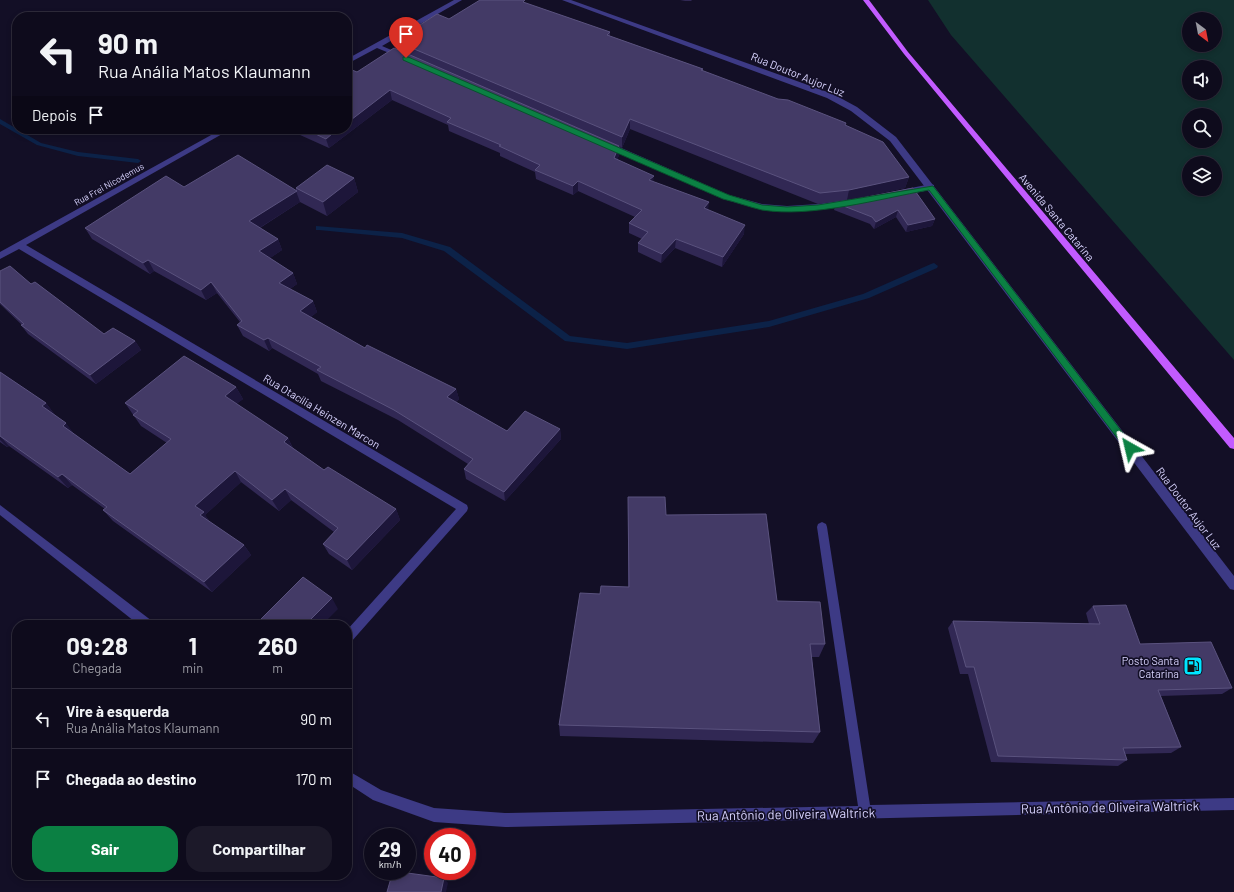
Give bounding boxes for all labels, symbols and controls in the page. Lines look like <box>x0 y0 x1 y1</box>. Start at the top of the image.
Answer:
north arrow <box>1182 12 1222 52</box>
map controls <box>1182 12 1222 196</box>
pin <box>389 17 423 58</box>
icon: arrive <box>395 23 417 45</box>
text: 90 m <box>98 26 158 60</box>
icon: left <box>32 28 84 80</box>
street label: Rua Doutor Aujor Luz <box>749 49 847 99</box>
text: Rua Anália Matos Klaumann <box>98 60 311 82</box>
button: sound <box>1182 60 1222 100</box>
icon: arrive <box>85 104 107 126</box>
text: Depois <box>32 106 77 124</box>
button: search <box>1182 108 1222 148</box>
button: layers <box>1182 156 1222 196</box>
street label: Rua Frei Nicodemus <box>72 160 146 208</box>
street label: Avenida Santa Catarina <box>1017 171 1097 263</box>
street label: Rua Otacília Heinzen Marcon <box>261 371 383 451</box>
position arrow <box>1109 427 1151 469</box>
street label: Rua Doutor Aujor Luz <box>1154 464 1224 552</box>
text: 09:28 <box>66 631 128 660</box>
text: 1 <box>189 631 197 660</box>
text: 260 <box>258 631 298 660</box>
place label: Posto Santa Catarina <box>1122 654 1179 680</box>
fuel station icon: Posto Santa Catarina <box>1182 655 1204 677</box>
text: Chegada <box>73 660 122 676</box>
text: min <box>182 660 203 676</box>
text: m <box>272 660 283 676</box>
text: Vire à esquerda <box>66 702 169 720</box>
icon: left <box>32 708 54 730</box>
text: 90 m <box>300 710 332 728</box>
text: Rua Anália Matos Klaumann <box>66 720 220 736</box>
icon: arrive <box>32 768 54 790</box>
text: Chegada ao destino <box>66 770 197 788</box>
text: 170 m <box>296 770 332 788</box>
street label: Rua Antônio de Oliveira Waltrick <box>1021 797 1200 817</box>
street label: Rua Antônio de Oliveira Waltrick <box>697 804 876 824</box>
button: Sair <box>32 826 178 872</box>
button: Compartilhar <box>186 826 332 872</box>
speed limit sign: 40 <box>424 828 476 880</box>
text: 29 <box>379 837 401 861</box>
text: km/h <box>379 858 401 870</box>

